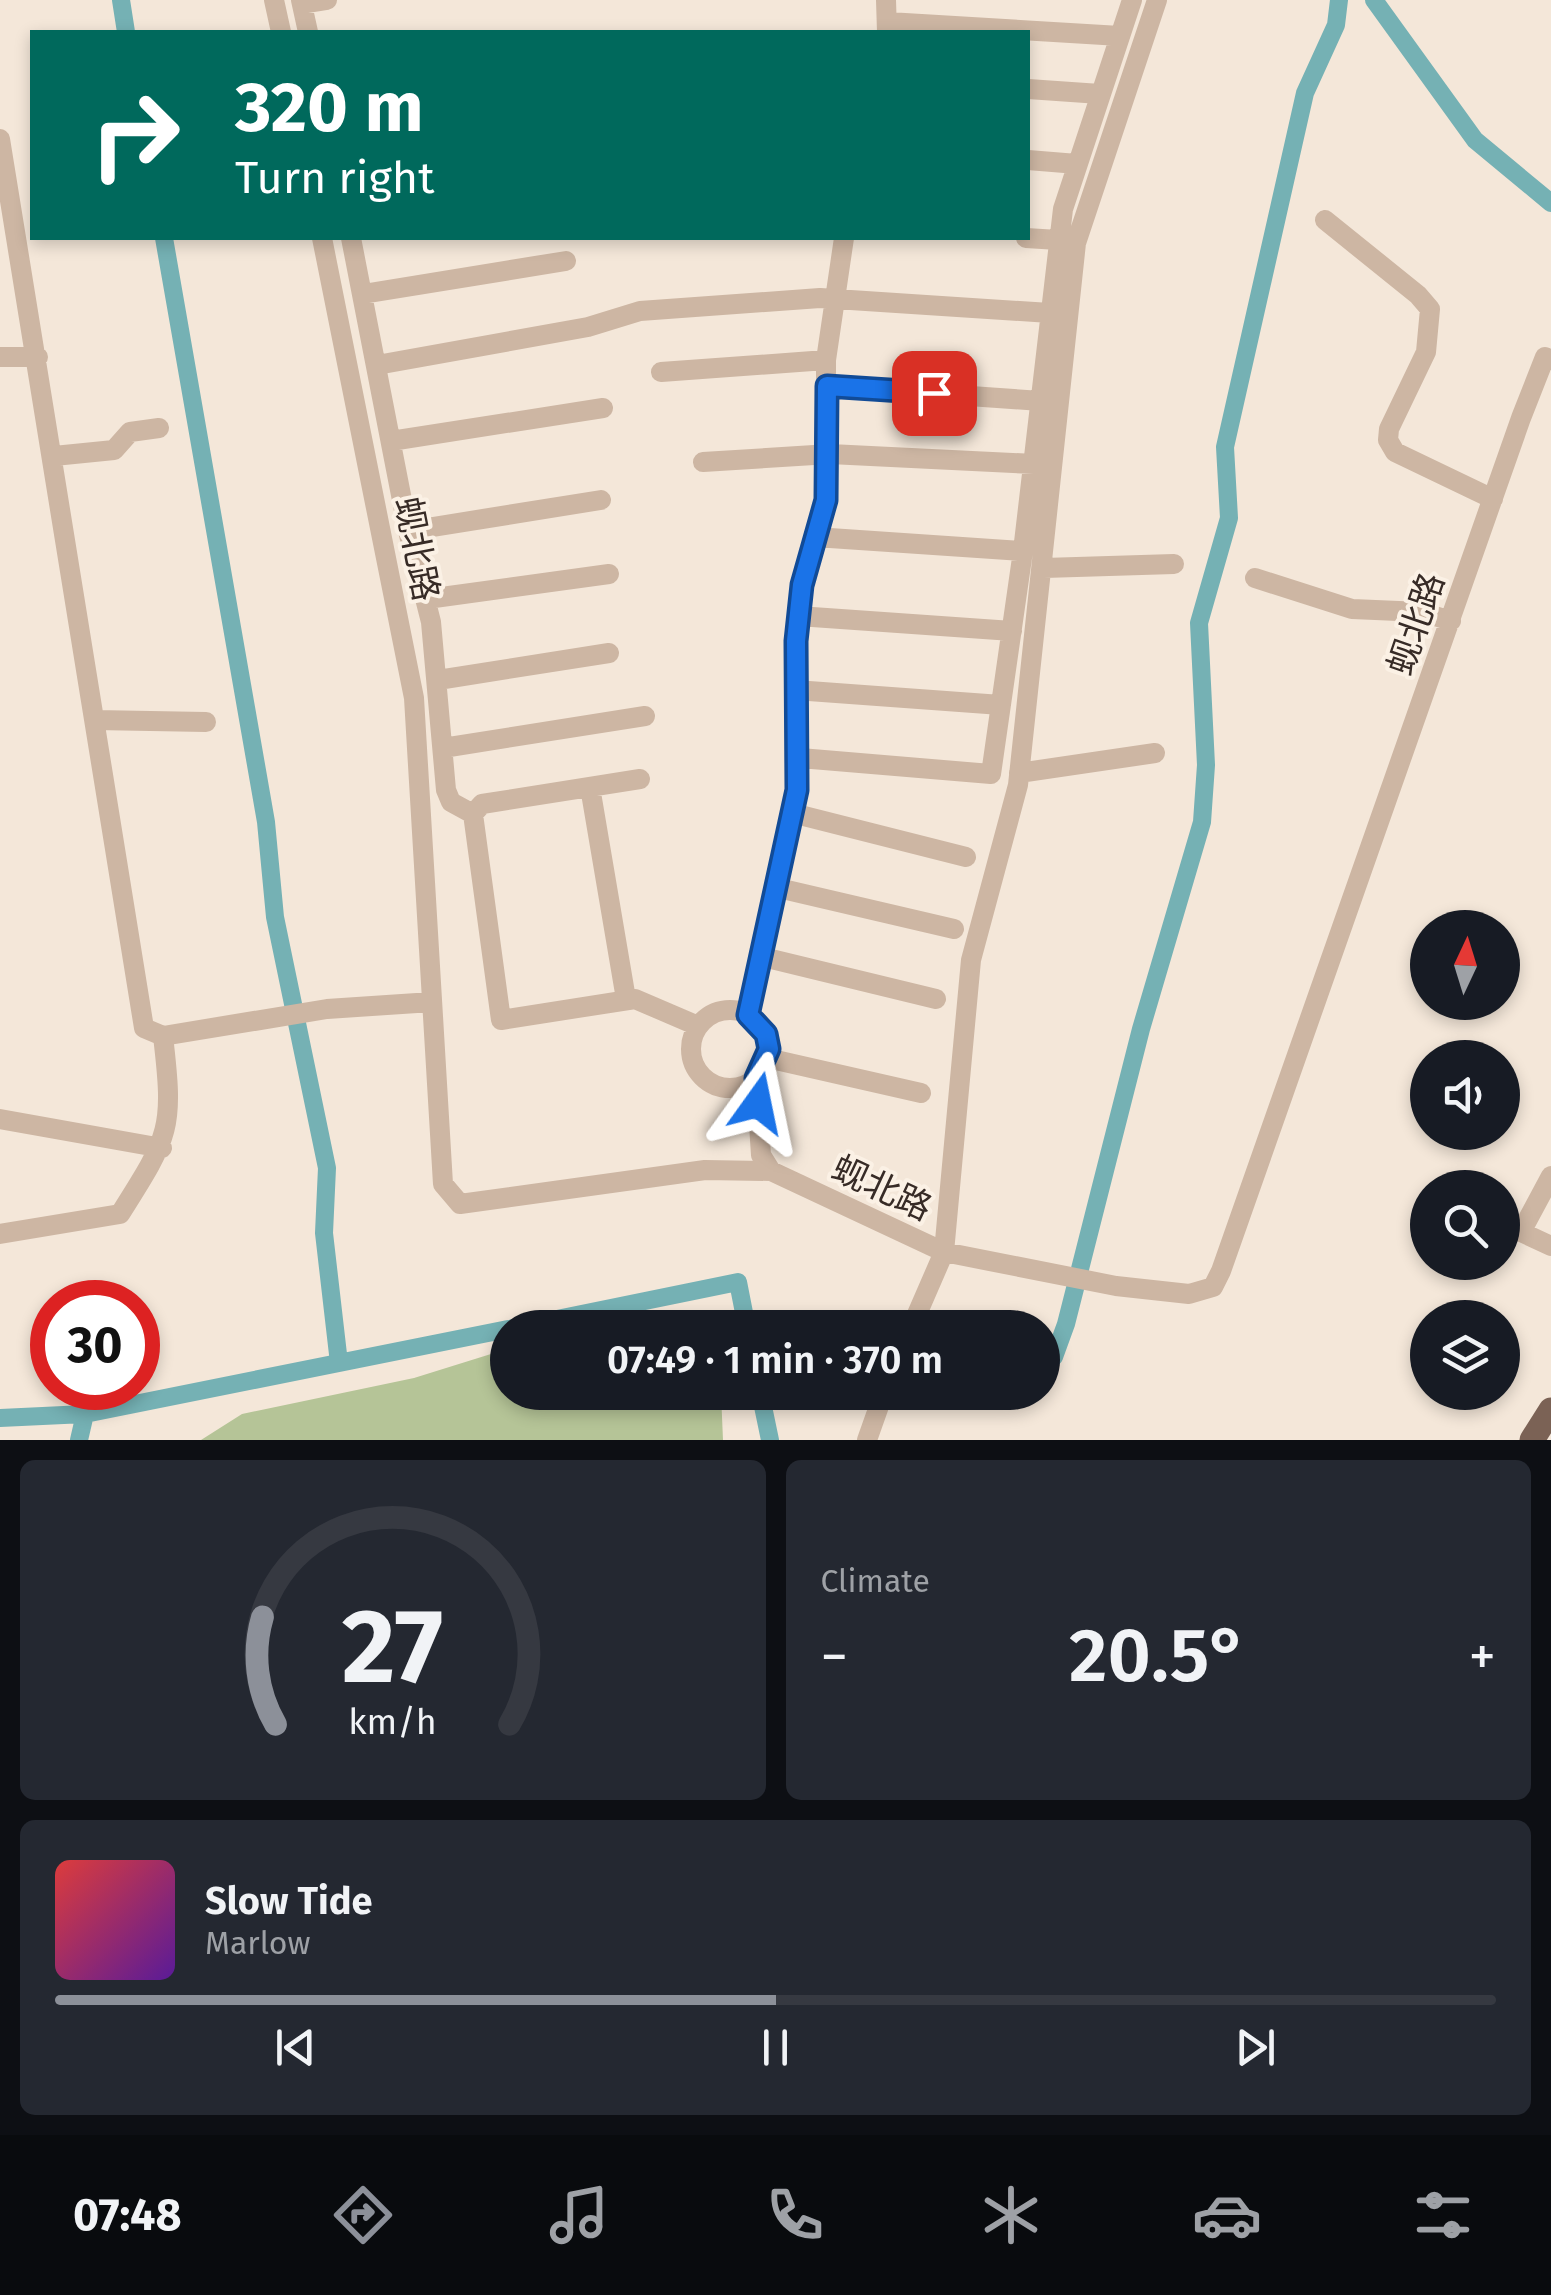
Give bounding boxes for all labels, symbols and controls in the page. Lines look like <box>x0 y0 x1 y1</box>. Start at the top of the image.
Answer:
text: 320 m <box>235 66 424 150</box>
icon: right <box>70 70 200 200</box>
text: Turn right <box>235 151 434 205</box>
pin <box>892 351 977 436</box>
icon: arrive <box>907 366 962 421</box>
street label: 蚬北路 <box>386 493 448 605</box>
street label: 蚬北路 <box>1379 568 1453 680</box>
north arrow <box>1410 910 1520 1020</box>
map controls <box>1410 910 1520 1410</box>
button: sound <box>1410 1040 1520 1150</box>
position arrow <box>706 1051 810 1155</box>
street label: 蚬北路 <box>826 1147 938 1229</box>
button: search <box>1410 1170 1520 1280</box>
speed limit sign: 30 <box>30 1280 160 1410</box>
button: layers <box>1410 1300 1520 1410</box>
text: 07:49 · 1 min · 370 m <box>607 1337 943 1383</box>
text: Climate <box>821 1562 930 1600</box>
text: 27 <box>342 1585 443 1710</box>
text: 20.5° <box>1069 1611 1248 1701</box>
text: − <box>821 1624 848 1690</box>
text: + <box>1469 1624 1496 1690</box>
text: km/h <box>349 1701 437 1743</box>
text: Slow Tide <box>205 1878 373 1924</box>
text: Marlow <box>205 1924 311 1962</box>
icon: previous <box>268 2020 323 2075</box>
icon: pause <box>748 2020 803 2075</box>
icon: next <box>1228 2020 1283 2075</box>
icon: directions <box>328 2180 398 2250</box>
icon: music <box>544 2180 614 2250</box>
icon: phone <box>760 2180 830 2250</box>
icon: climate <box>976 2180 1046 2250</box>
icon: car <box>1192 2180 1262 2250</box>
icon: filters <box>1408 2180 1478 2250</box>
text: 07:48 <box>73 2188 182 2242</box>

